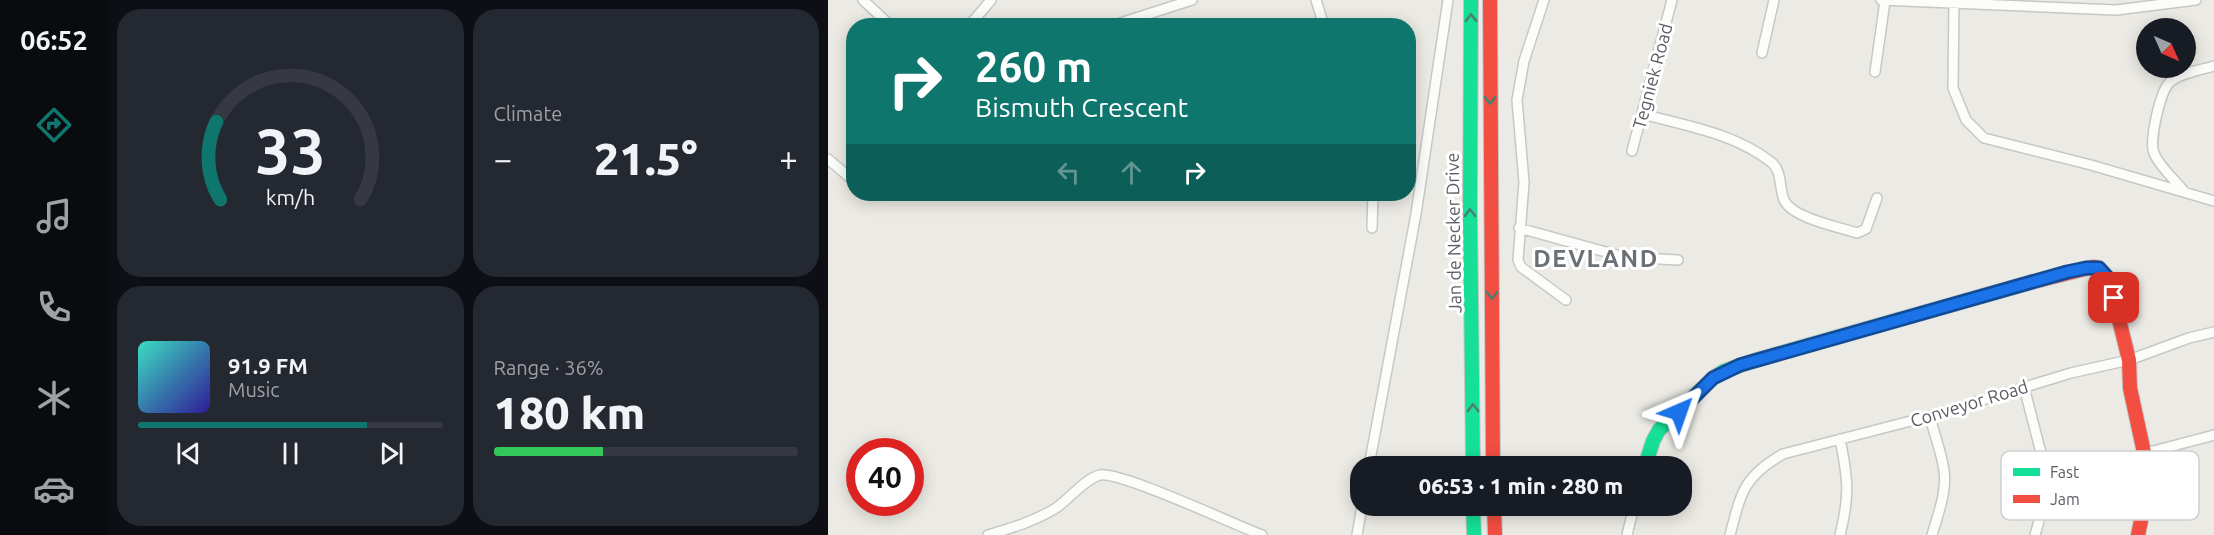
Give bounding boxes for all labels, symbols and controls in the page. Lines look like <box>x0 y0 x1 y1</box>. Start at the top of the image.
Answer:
one-way arrow <box>1465 14 1477 23</box>
north arrow <box>2136 18 2196 78</box>
map controls <box>2136 18 2196 78</box>
street label: Tegniek Road <box>1628 21 1676 131</box>
text: 06:52 <box>20 25 88 55</box>
icon: right <box>876 42 954 120</box>
text: 260 m <box>975 43 1092 90</box>
text: Bismuth Crescent <box>975 92 1188 122</box>
one-way arrow <box>1484 96 1496 105</box>
text: Climate <box>494 102 562 125</box>
icon: directions <box>33 104 75 146</box>
text: 33 <box>255 116 325 186</box>
text: 21.5° <box>594 133 698 184</box>
text: − <box>494 140 512 177</box>
text: + <box>779 140 798 177</box>
street label: Jan de Necker Drive <box>1442 153 1464 313</box>
icon: left <box>1052 156 1085 189</box>
icon: ahead <box>1115 156 1148 189</box>
icon: right <box>1178 156 1211 189</box>
text: km/h <box>265 185 315 209</box>
icon: music <box>33 195 75 237</box>
one-way arrow <box>1464 209 1476 218</box>
district label: DEVLAND <box>1533 245 1659 272</box>
pin <box>2088 272 2139 323</box>
icon: arrive <box>2097 281 2130 314</box>
icon: phone <box>33 286 75 328</box>
one-way arrow <box>1486 291 1498 300</box>
text: 91.9 FM <box>228 353 308 378</box>
text: Range · 36% <box>494 356 604 379</box>
street label: Conveyor Road <box>1908 376 2030 430</box>
icon: climate <box>33 377 75 419</box>
text: Music <box>228 378 280 401</box>
position arrow <box>1647 380 1711 444</box>
text: 180 km <box>494 387 645 438</box>
one-way arrow <box>1467 404 1479 413</box>
icon: previous <box>172 437 205 470</box>
icon: pause <box>274 437 307 470</box>
icon: next <box>375 437 408 470</box>
speed limit sign: 40 <box>846 438 924 516</box>
legend <box>2001 451 2199 520</box>
text: Fast <box>2050 463 2080 481</box>
icon: car <box>33 468 75 510</box>
text: 06:53 · 1 min · 280 m <box>1419 473 1623 498</box>
text: Jam <box>2050 490 2080 508</box>

